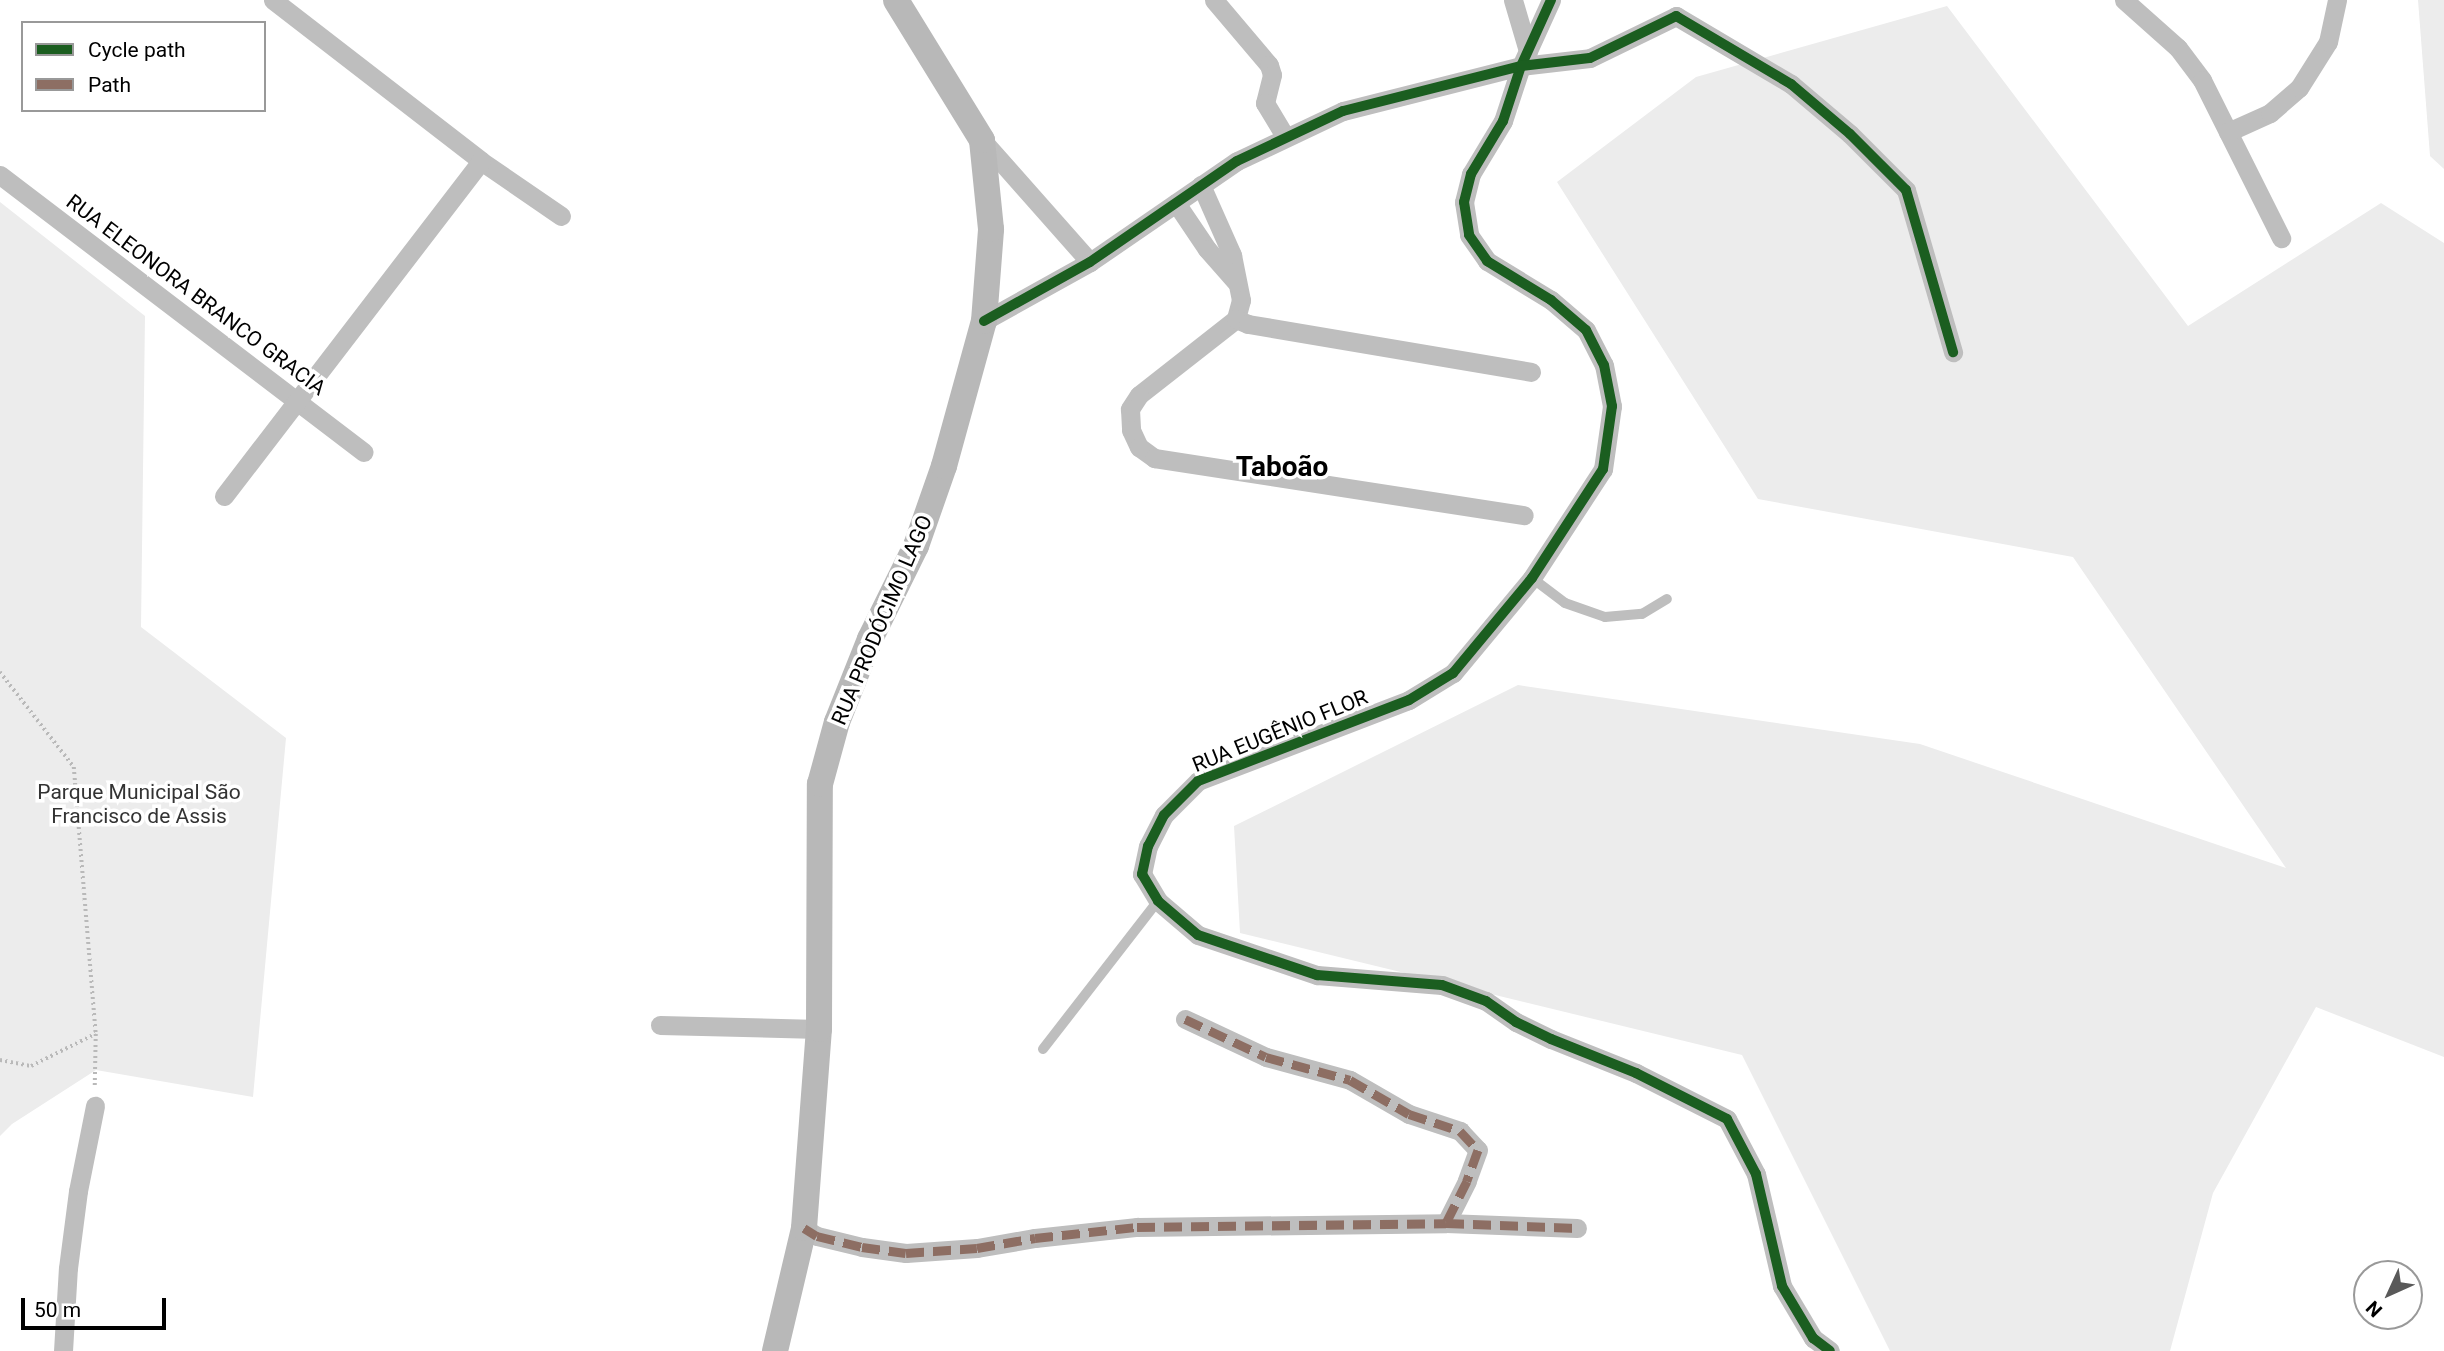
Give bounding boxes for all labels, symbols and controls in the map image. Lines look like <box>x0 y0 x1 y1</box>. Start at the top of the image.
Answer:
legend <box>21 21 266 112</box>
text: Cycle path <box>88 38 186 62</box>
text: Path <box>88 73 131 97</box>
street label: RUA ELEONORA BRANCO GRACIA <box>61 189 331 401</box>
district label: Taboão <box>1236 450 1328 484</box>
street label: RUA PRODÓCIMO LAGO <box>826 511 938 729</box>
street label: RUA EUGÊNIO FLOR <box>1189 684 1371 778</box>
park label: Parque Municipal São Francisco de Assis <box>37 779 241 829</box>
north arrow <box>2353 1260 2423 1330</box>
scale bar <box>24 1284 170 1328</box>
text: N <box>2361 1296 2387 1322</box>
text: 50 m <box>34 1298 81 1322</box>

